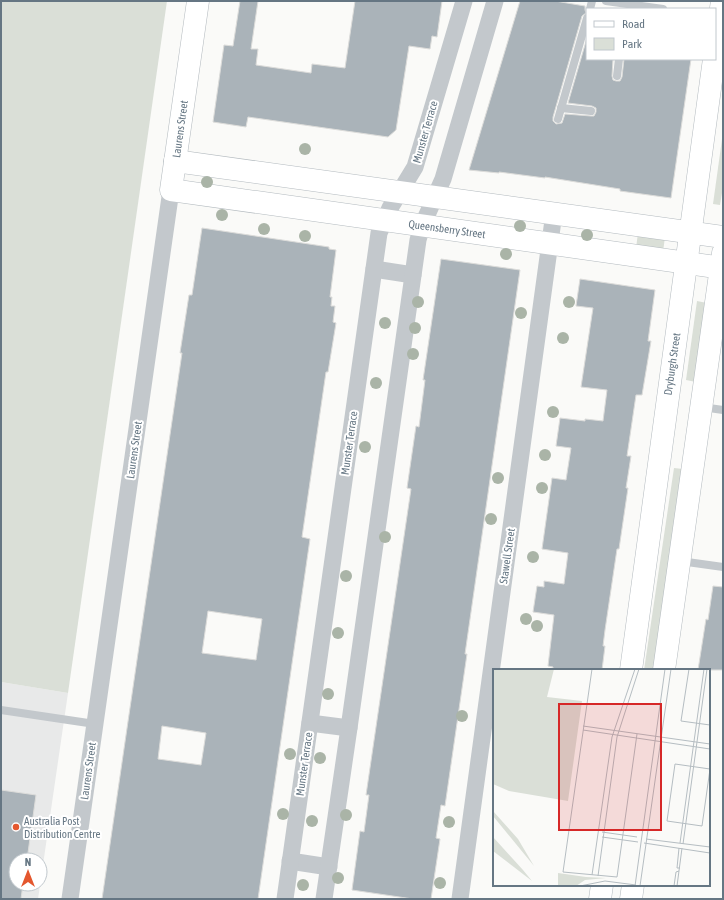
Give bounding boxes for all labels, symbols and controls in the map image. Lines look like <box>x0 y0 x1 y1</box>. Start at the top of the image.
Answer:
legend <box>586 8 716 60</box>
text: Road <box>622 17 645 31</box>
text: Park <box>622 37 643 51</box>
street label: Munster Terrace <box>410 99 440 165</box>
street label: Laurens Street <box>170 100 190 158</box>
street label: Queensberry Street <box>408 218 486 240</box>
street label: Dryburgh Street <box>662 332 682 396</box>
street label: Munster Terrace <box>339 410 359 476</box>
street label: Laurens Street <box>124 421 144 479</box>
street label: Stawell Street <box>497 528 517 584</box>
inset map <box>493 669 710 886</box>
street label: Munster Terrace <box>294 731 314 797</box>
street label: Laurens Street <box>78 742 98 800</box>
place label: Australia Post Distribution Centre <box>24 815 100 840</box>
marker: Australia Post Distribution Centre <box>11 822 21 832</box>
north arrow <box>8 852 48 892</box>
text: N <box>25 856 31 868</box>

